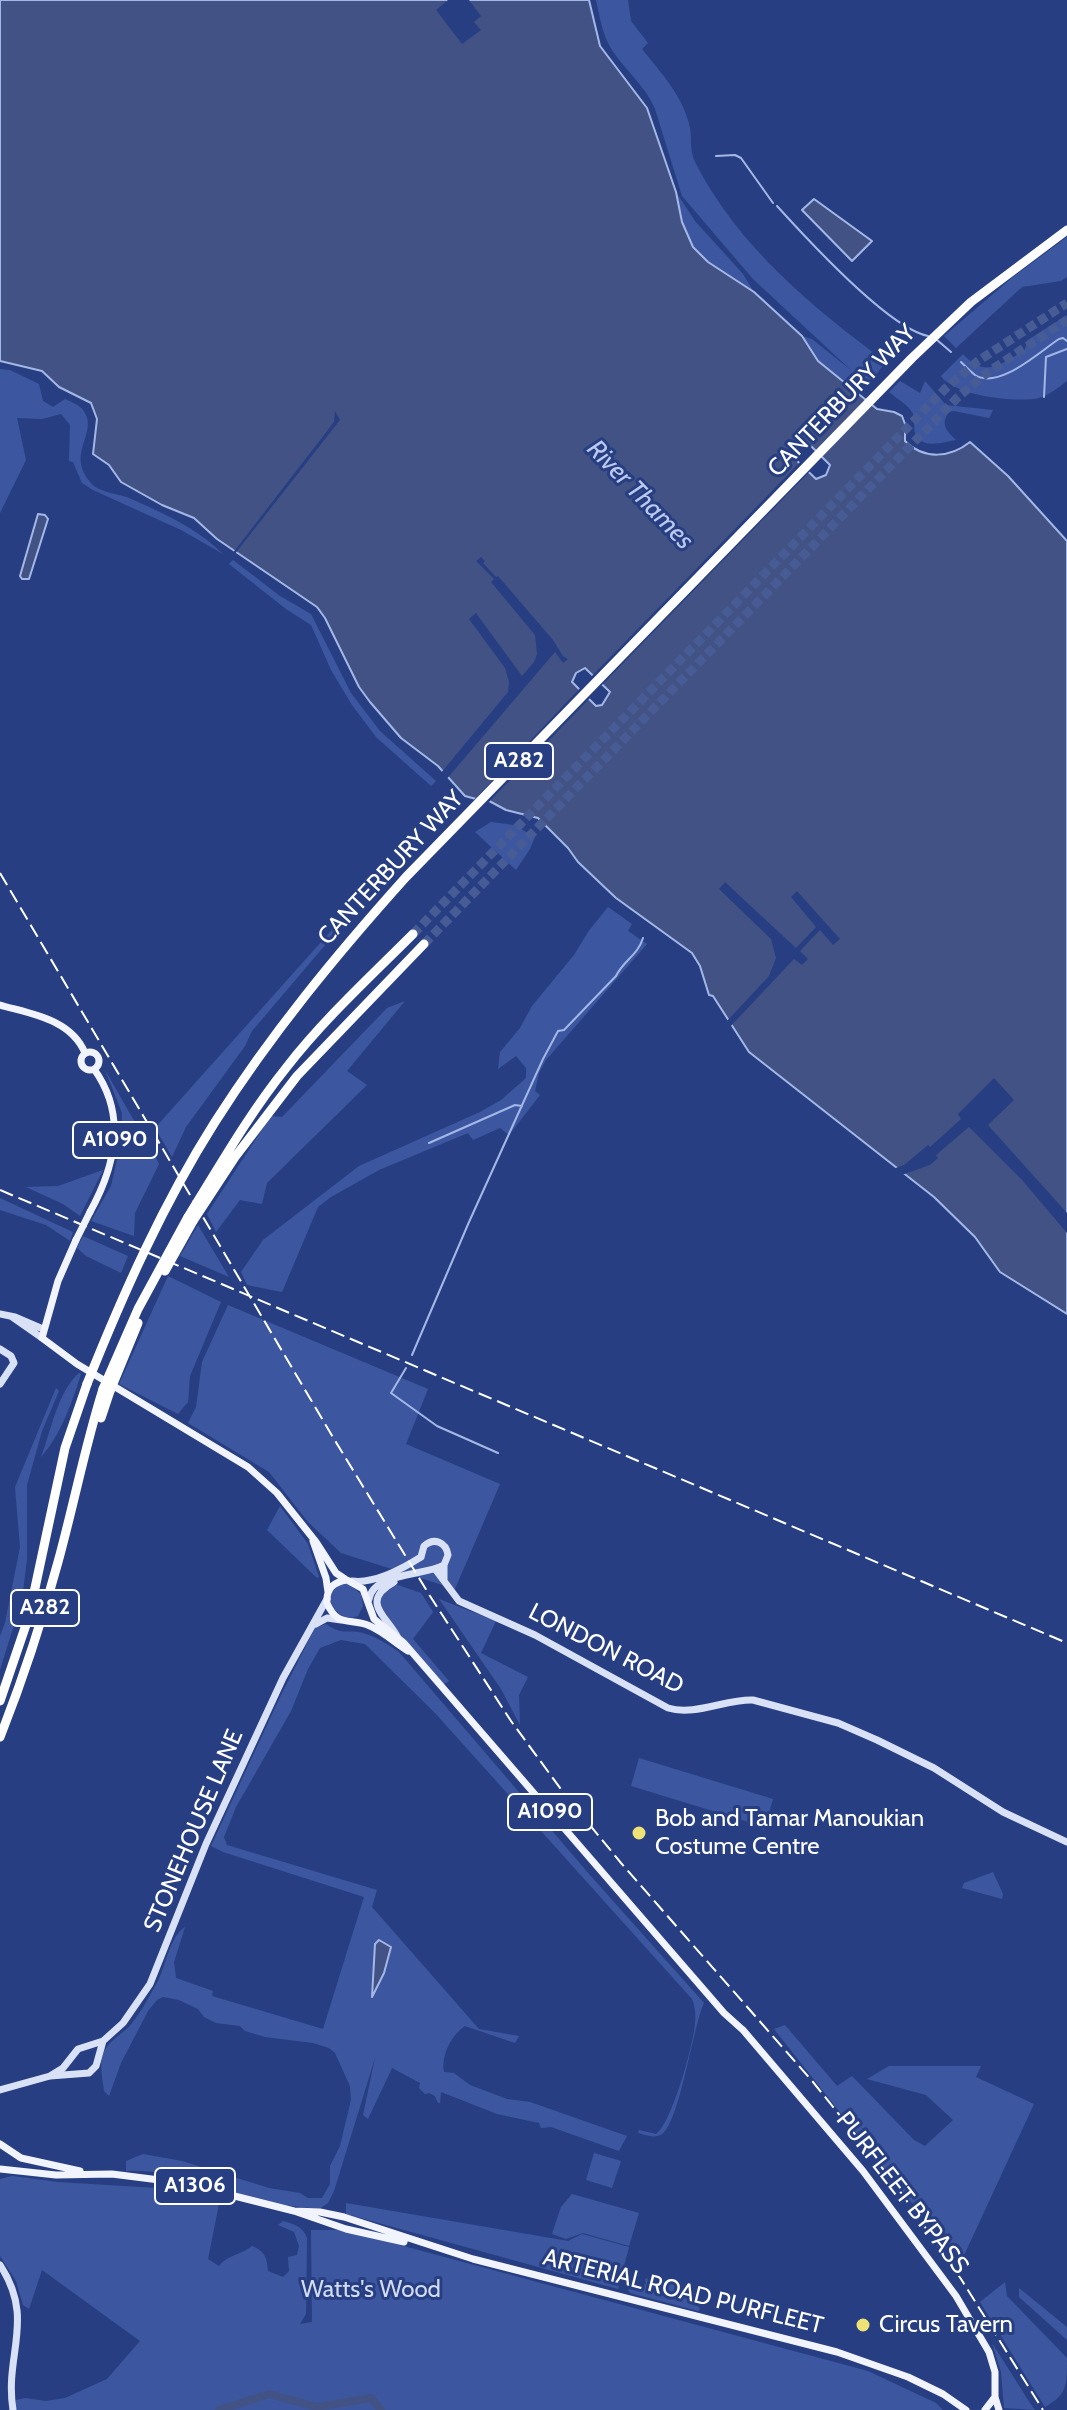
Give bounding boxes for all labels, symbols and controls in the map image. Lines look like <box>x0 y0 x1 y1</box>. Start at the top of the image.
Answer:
street label: CANTERBURY WAY <box>762 319 922 483</box>
water label: River Thames <box>580 434 700 556</box>
road number: A282 <box>485 743 553 779</box>
street label: CANTERBURY WAY <box>312 785 470 951</box>
road number: A1090 <box>73 1122 157 1158</box>
road number: A282 <box>11 1590 79 1626</box>
street label: LONDON ROAD <box>524 1598 688 1700</box>
street label: STONEHOUSE LANE <box>138 1725 250 1937</box>
road number: A1090 <box>508 1794 592 1830</box>
place label: Bob and Tamar Manoukian Costume Centre <box>655 1805 924 1861</box>
marker: Bob and Tamar Manoukian Costume Centre <box>630 1824 648 1842</box>
street label: PURFLEET BYPASS <box>830 2106 974 2280</box>
road number: A1306 <box>155 2168 235 2204</box>
street label: ARTERIAL ROAD PURFLEET <box>540 2243 826 2341</box>
park label: Watts's Wood <box>301 2276 441 2304</box>
place label: Circus Tavern <box>879 2311 1013 2339</box>
marker: Circus Tavern <box>854 2316 872 2334</box>

